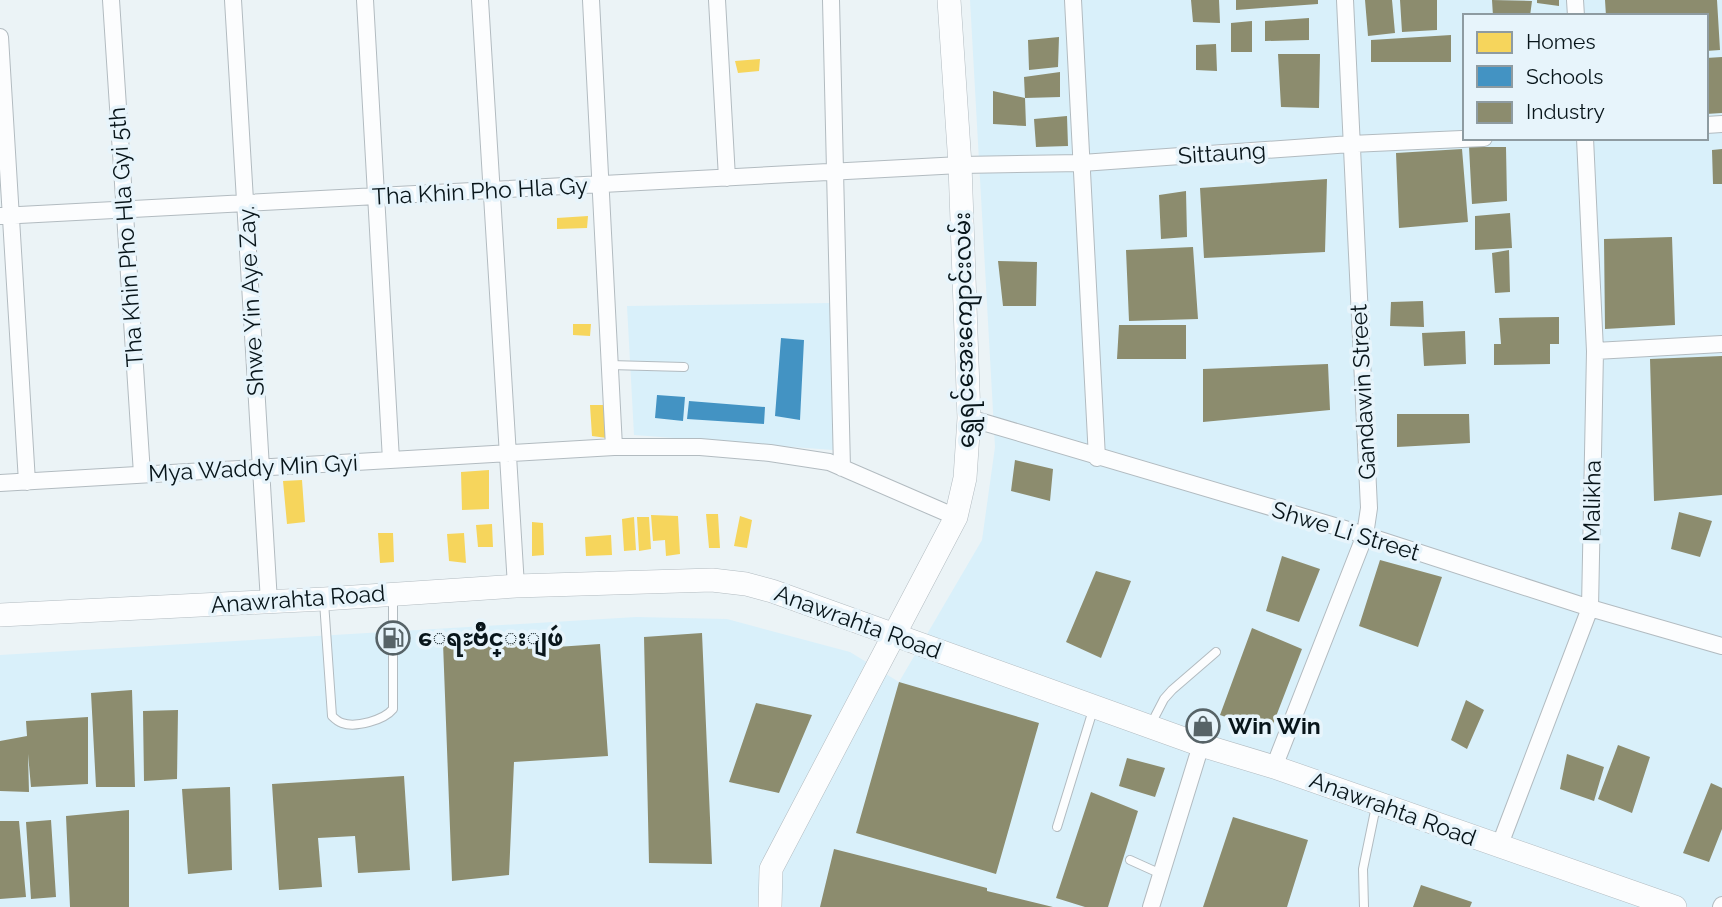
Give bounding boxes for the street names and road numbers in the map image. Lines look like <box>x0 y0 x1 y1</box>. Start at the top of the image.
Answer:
street label: Tha Khin Pho Hla Gyi 5th <box>103 106 148 368</box>
street label: Sittaung <box>1177 136 1267 169</box>
street label: Tha Khin Pho Hla Gy <box>371 171 589 210</box>
street label: Shwe Yin Aye Zay. <box>232 205 269 397</box>
street label: ရွှေရင်အေးကျောင်းလမ်း <box>946 212 985 448</box>
street label: Gandawin Street <box>1344 303 1381 480</box>
street label: Mya Waddy Min Gyi <box>147 449 358 486</box>
street label: Malikha <box>1577 460 1606 542</box>
street label: Shwe Li Street <box>1269 495 1423 566</box>
street label: Anawrahta Road <box>210 579 386 618</box>
street label: Anawrahta Road <box>771 579 945 664</box>
street label: Anawrahta Road <box>1306 766 1480 851</box>

